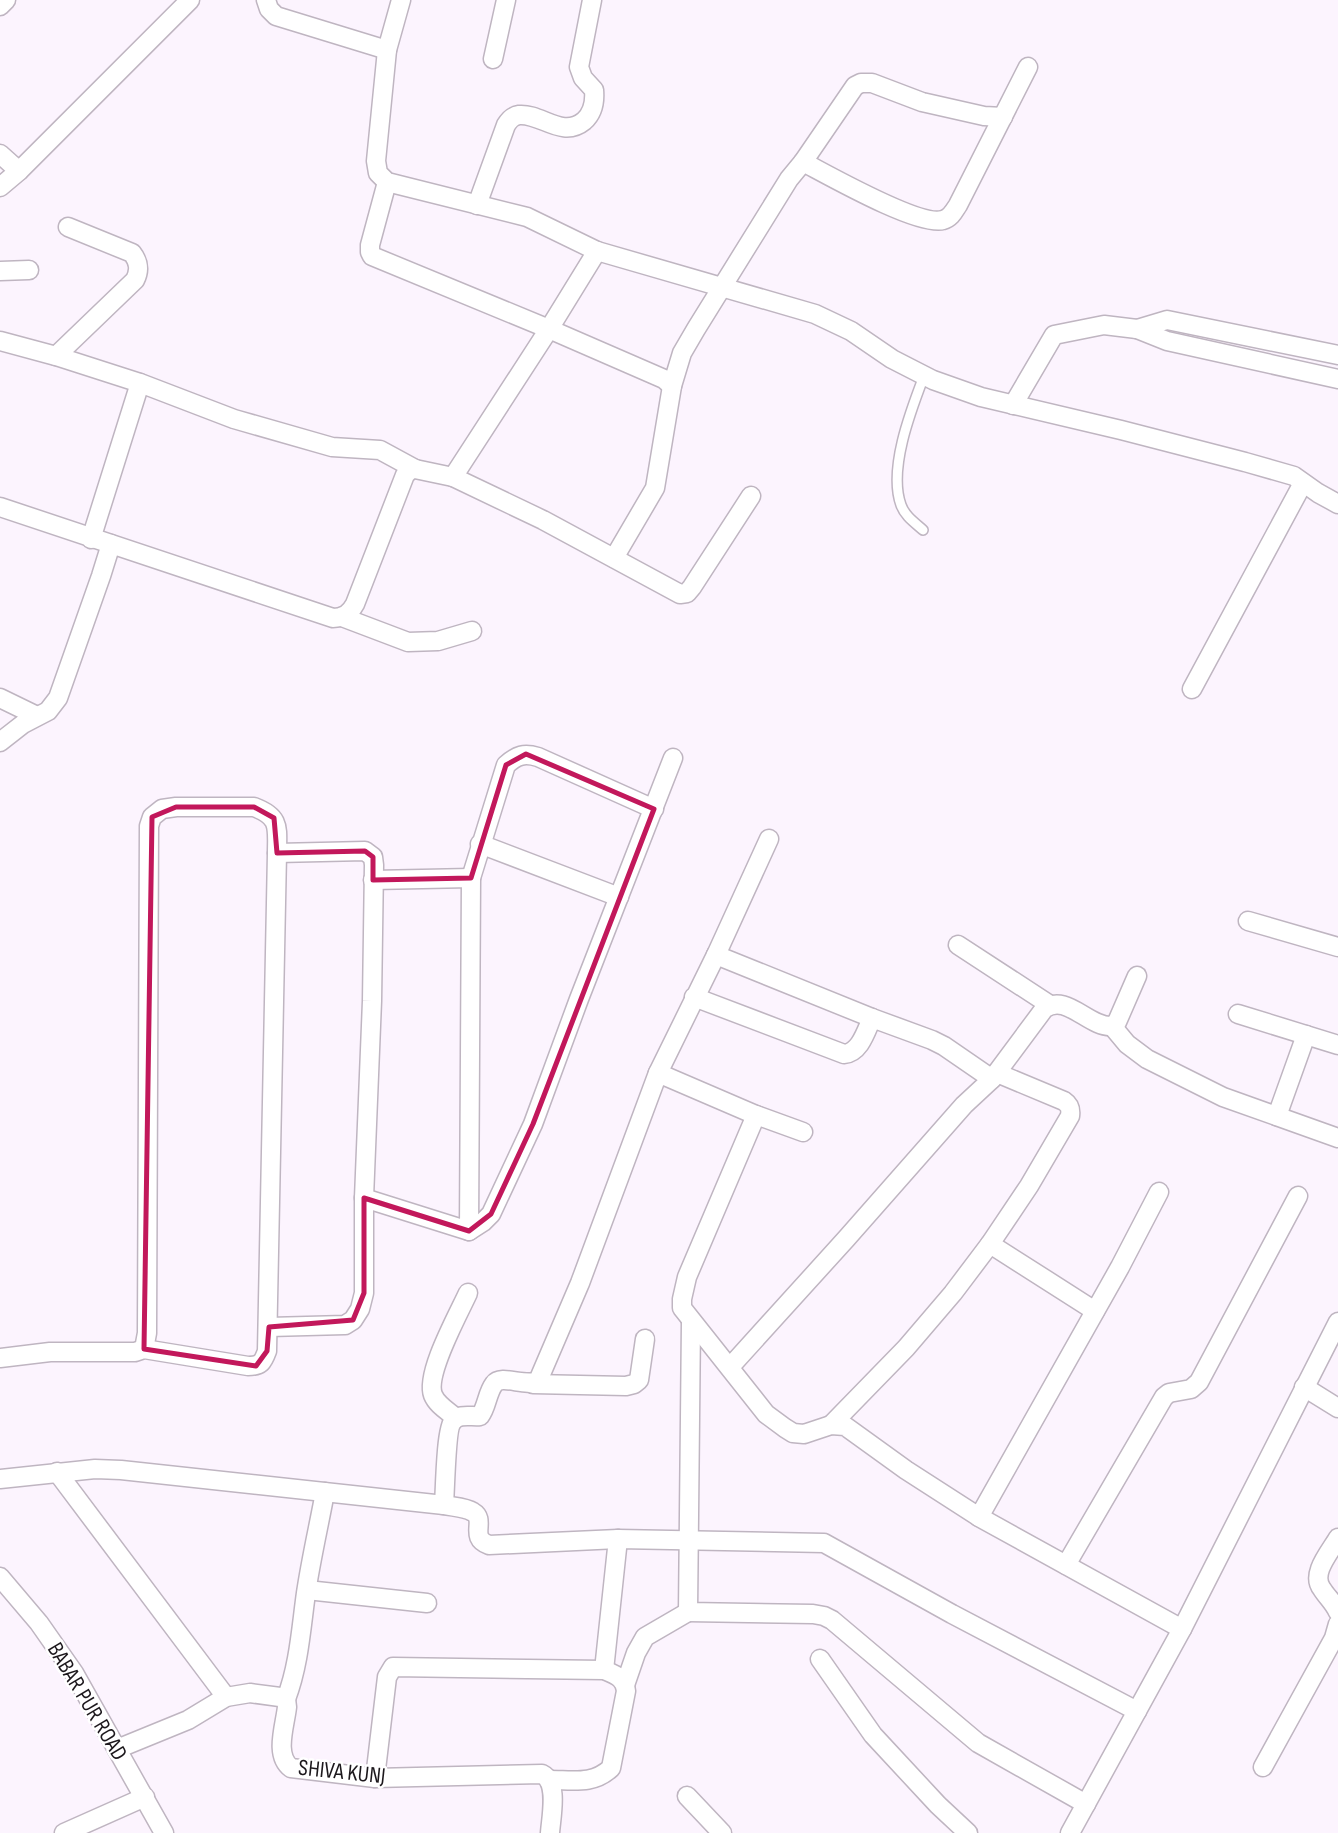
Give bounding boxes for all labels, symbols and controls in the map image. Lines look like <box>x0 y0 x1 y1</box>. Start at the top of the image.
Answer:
street label: BABAR PUR ROAD <box>41 1637 133 1766</box>
street label: SHIVA KUNJ <box>297 1753 387 1790</box>

